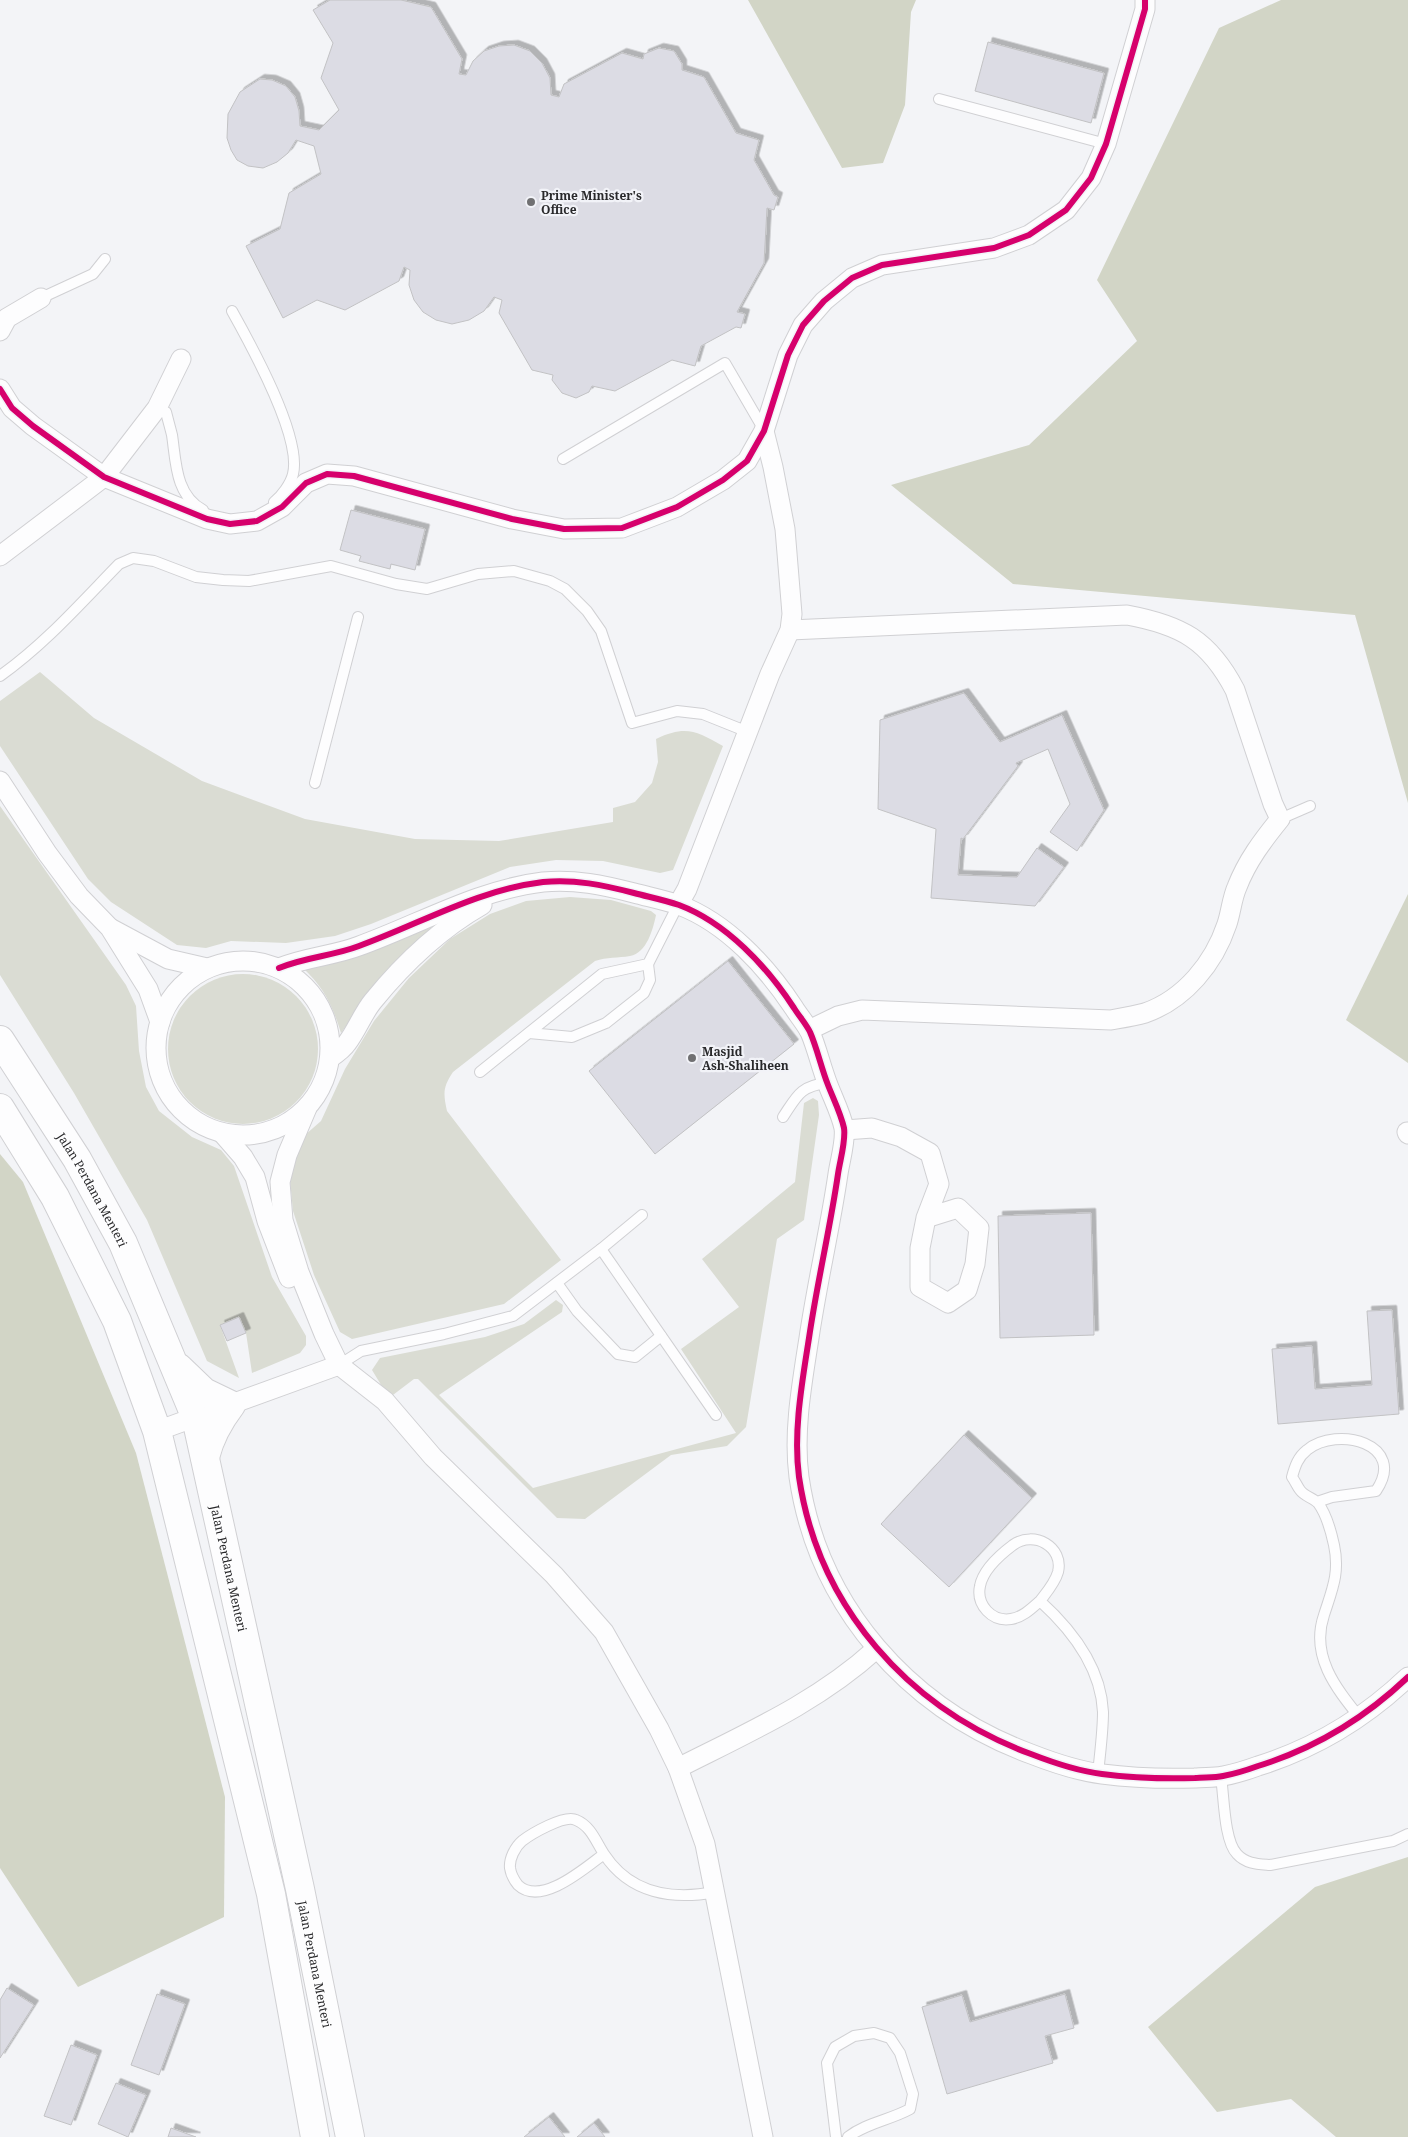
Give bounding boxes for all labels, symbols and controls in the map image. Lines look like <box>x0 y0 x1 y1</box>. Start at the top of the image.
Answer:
place label: Prime Minister's Office <box>541 187 642 218</box>
marker: Prime Minister's Office <box>525 196 537 208</box>
place label: Masjid Ash-Shaliheen <box>702 1043 789 1074</box>
marker: Masjid Ash-Shaliheen <box>686 1052 698 1064</box>
street label: Jalan Perdana Menteri <box>53 1128 132 1249</box>
street label: Jalan Perdana Menteri <box>207 1502 251 1633</box>
street label: Jalan Perdana Menteri <box>294 1898 336 2029</box>

